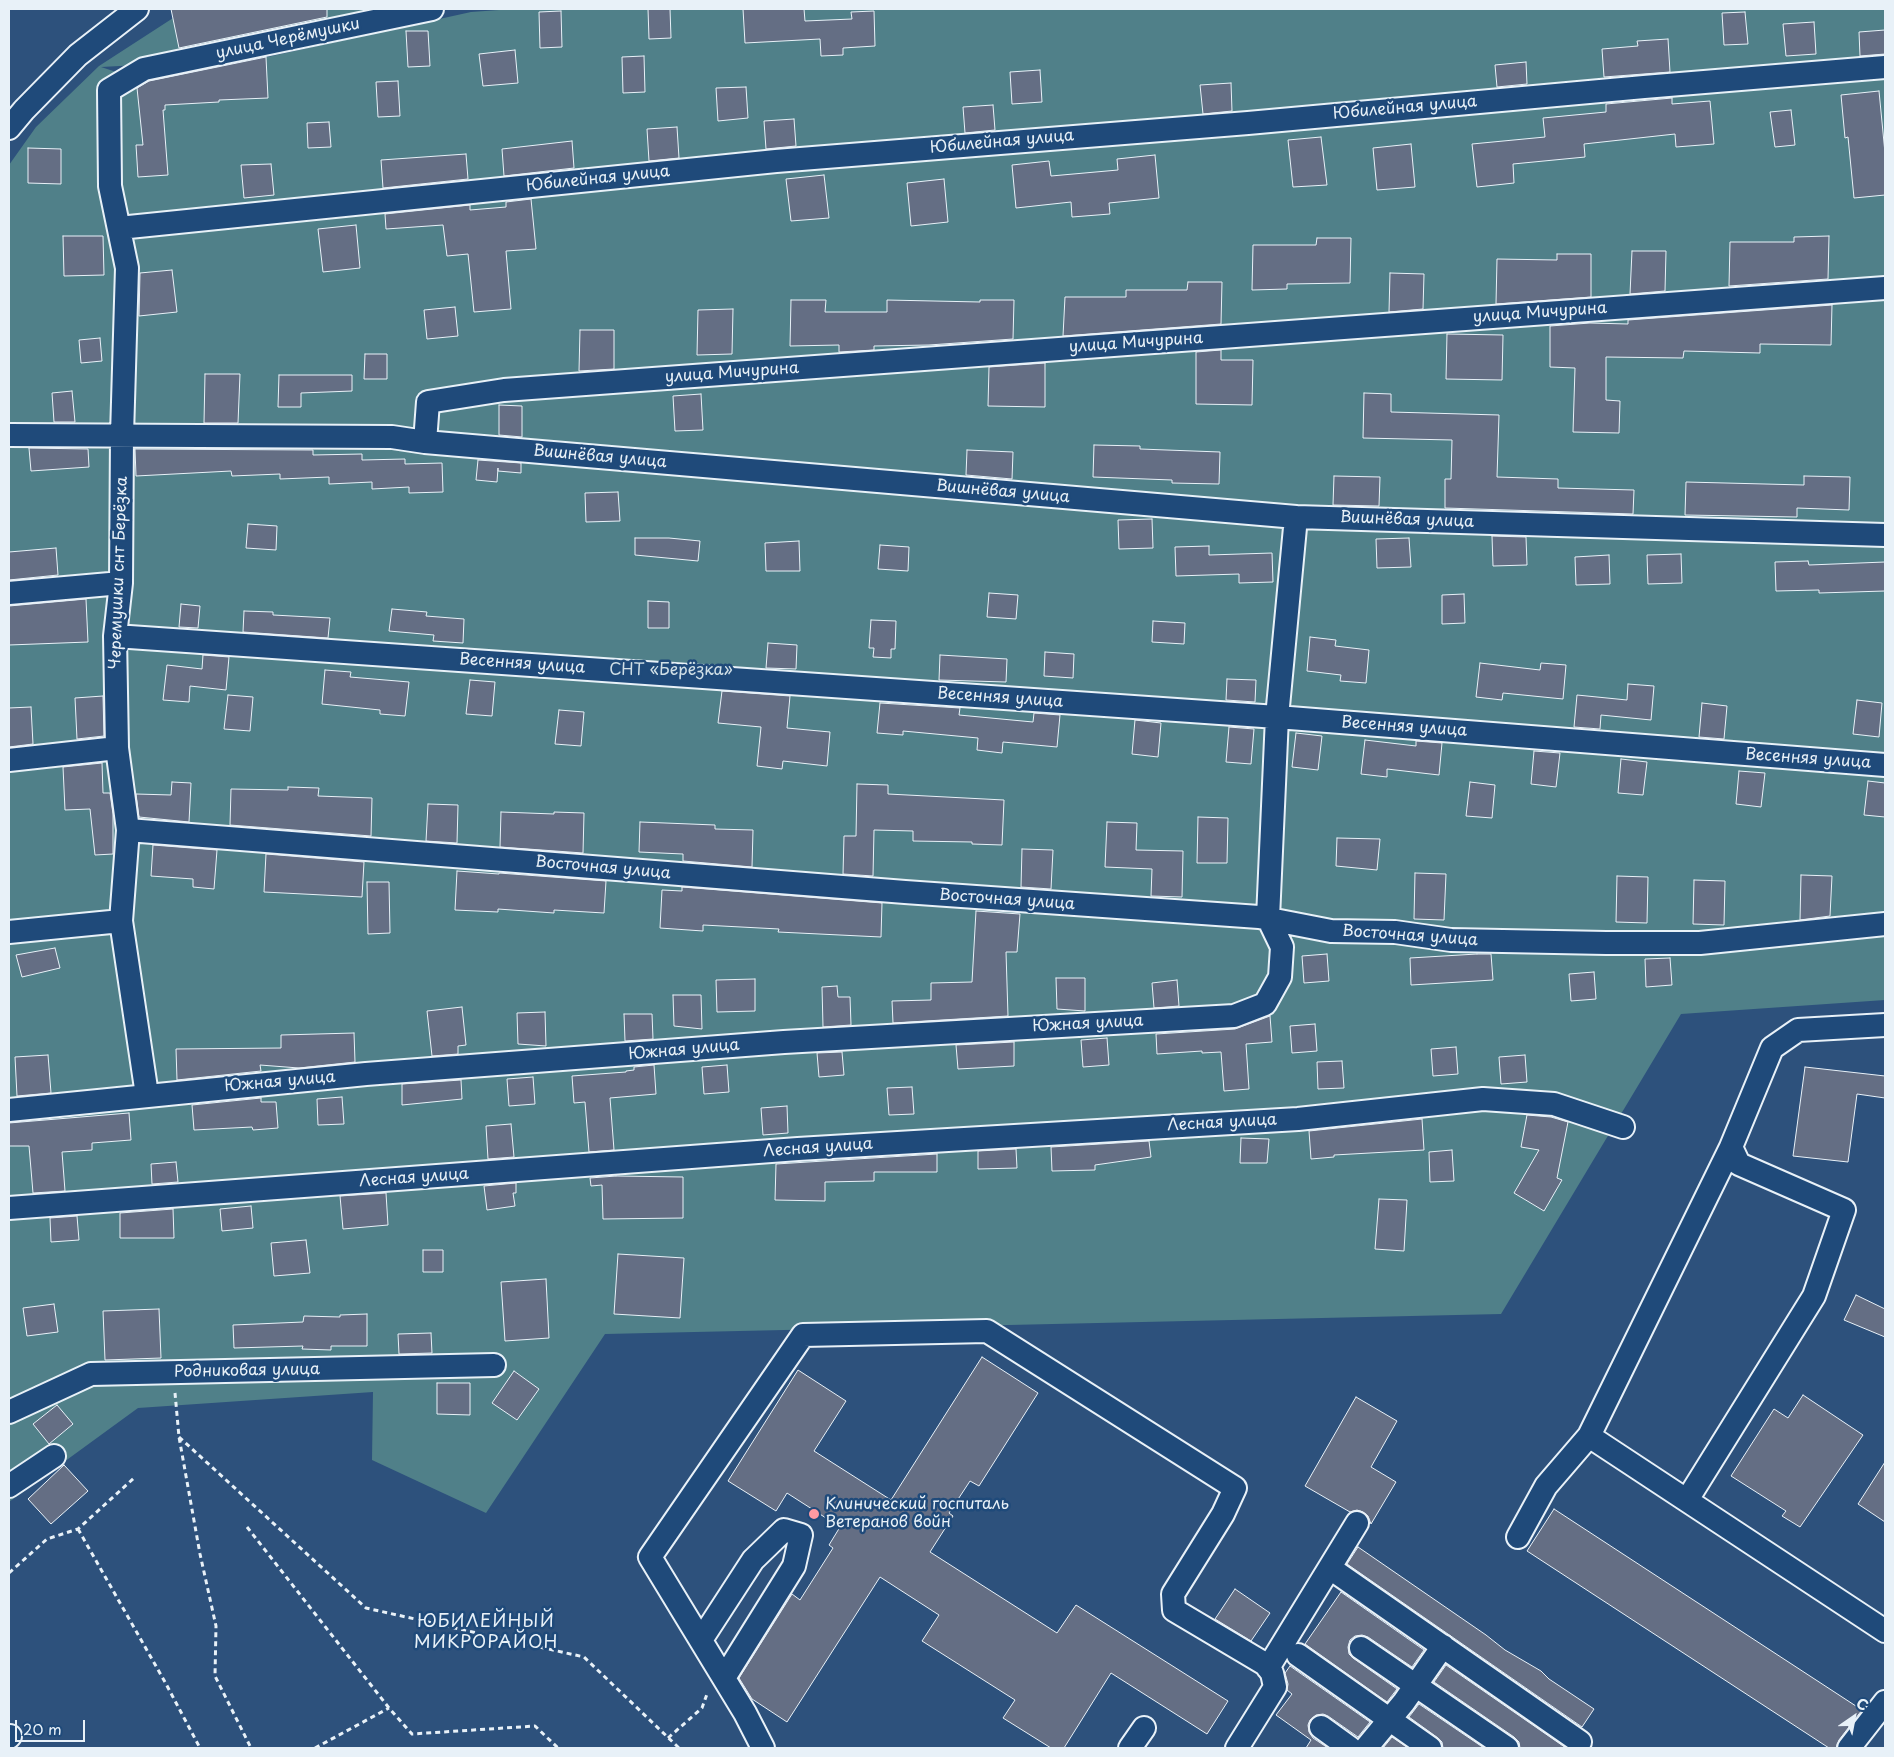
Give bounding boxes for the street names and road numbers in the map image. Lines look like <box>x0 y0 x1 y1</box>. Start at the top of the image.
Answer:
street label: улица Черёмушки <box>214 14 362 64</box>
street label: Юбилейная улица <box>1332 92 1478 124</box>
street label: Юбилейная улица <box>929 126 1075 158</box>
street label: Юбилейная улица <box>525 162 671 196</box>
street label: улица Мичурина <box>1472 299 1608 327</box>
street label: улица Мичурина <box>1068 329 1204 357</box>
street label: улица Мичурина <box>664 359 800 387</box>
street label: Вишнёвая улица <box>532 442 668 472</box>
street label: Черемушки снт Берёзка <box>106 476 132 670</box>
street label: Вишнёвая улица <box>935 477 1071 507</box>
street label: Вишнёвая улица <box>1340 508 1474 532</box>
street label: Весенняя улица <box>458 650 586 678</box>
street label: Весенняя улица <box>936 684 1064 712</box>
street label: Весенняя улица <box>1340 713 1468 741</box>
street label: Весенняя улица <box>1744 745 1872 773</box>
street label: Восточная улица <box>534 853 672 883</box>
street label: Восточная улица <box>938 886 1076 914</box>
street label: Восточная улица <box>1341 922 1479 950</box>
street label: Южная улица <box>1032 1012 1144 1036</box>
street label: Южная улица <box>628 1036 740 1064</box>
street label: Южная улица <box>224 1068 336 1096</box>
street label: Лесная улица <box>1167 1111 1277 1135</box>
street label: Лесная улица <box>763 1135 873 1161</box>
street label: Лесная улица <box>359 1165 469 1191</box>
street label: Родниковая улица <box>174 1360 320 1382</box>

